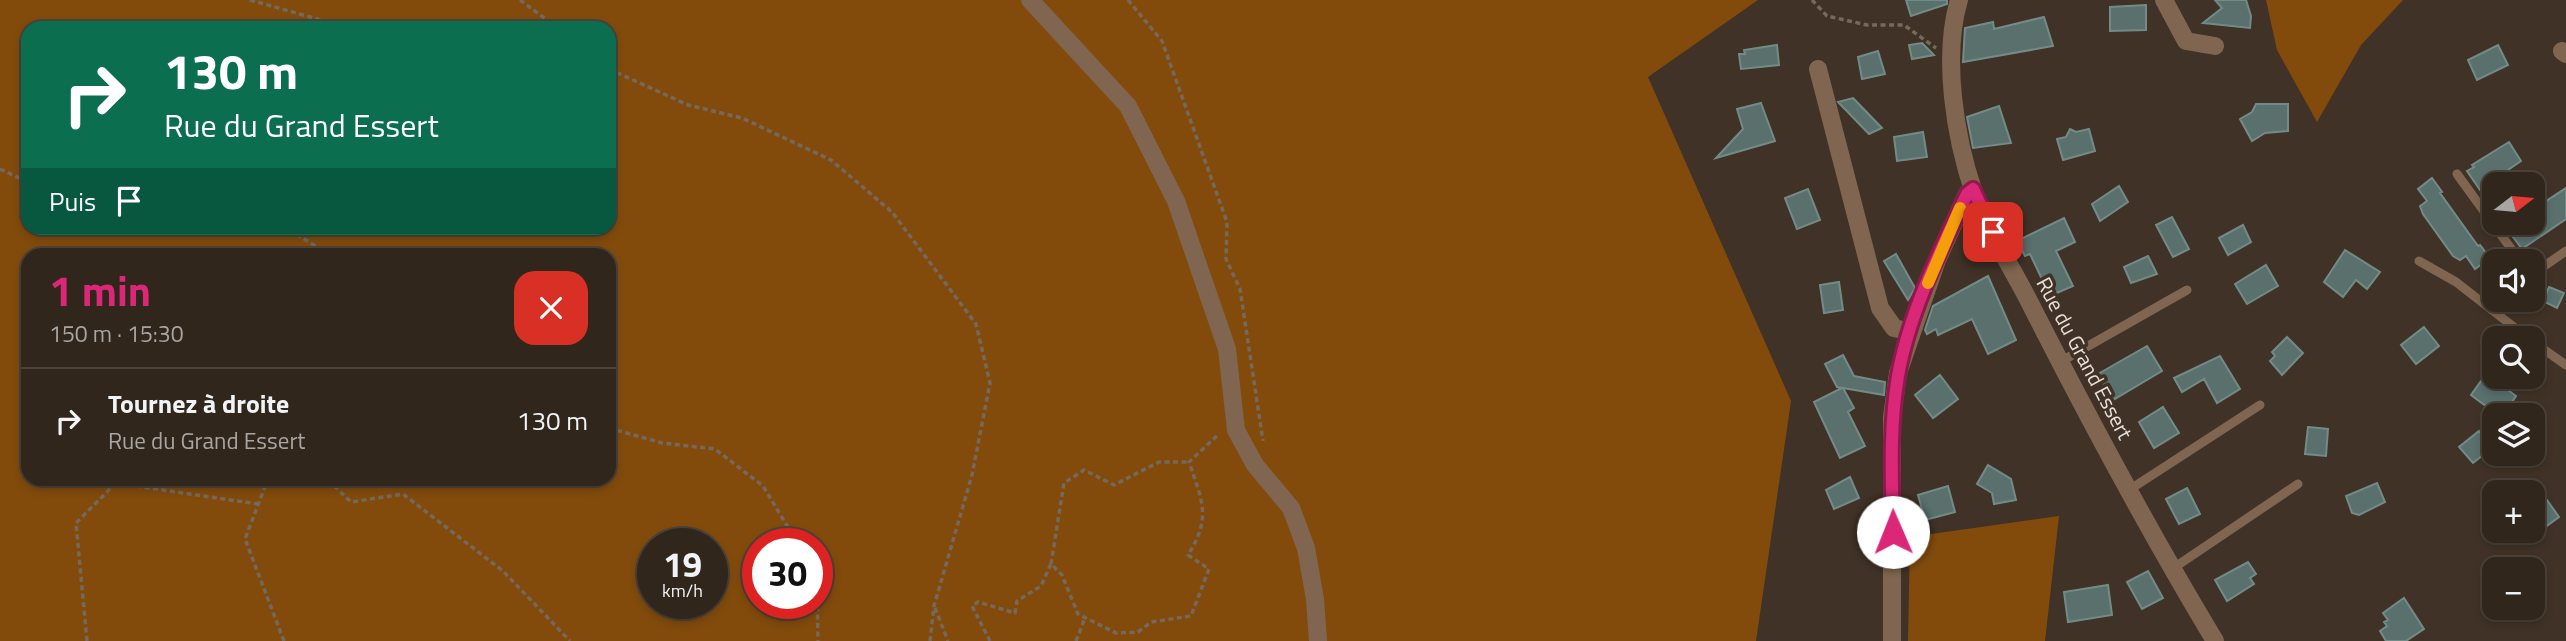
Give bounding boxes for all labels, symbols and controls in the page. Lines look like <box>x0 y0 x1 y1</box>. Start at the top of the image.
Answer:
text: 130 m <box>164 33 298 108</box>
icon: right <box>49 49 140 140</box>
text: Rue du Grand Essert <box>164 101 439 149</box>
north arrow <box>2482 172 2544 234</box>
map controls <box>2482 172 2545 620</box>
text: Puis <box>49 182 96 221</box>
icon: arrive <box>110 182 148 220</box>
pin <box>1963 202 2023 262</box>
icon: arrive <box>1974 213 2012 251</box>
button: sound <box>2482 249 2545 312</box>
text: 1 min <box>49 258 151 322</box>
button: close <box>514 271 588 345</box>
street label: Rue du Grand Essert <box>2029 271 2142 446</box>
text: 150 m · 15:30 <box>49 316 184 351</box>
button: search <box>2482 326 2545 389</box>
text: Tournez à droite <box>108 384 289 423</box>
text: 130 m <box>517 401 588 440</box>
icon: right <box>49 402 87 440</box>
button: layers <box>2482 403 2545 466</box>
text: Rue du Grand Essert <box>108 423 305 458</box>
button: + <box>2482 480 2545 543</box>
position arrow <box>1856 495 1930 569</box>
speed limit sign: 30 <box>742 528 833 619</box>
text: 19 <box>663 537 702 591</box>
button: − <box>2482 557 2545 620</box>
text: km/h <box>662 577 703 604</box>

